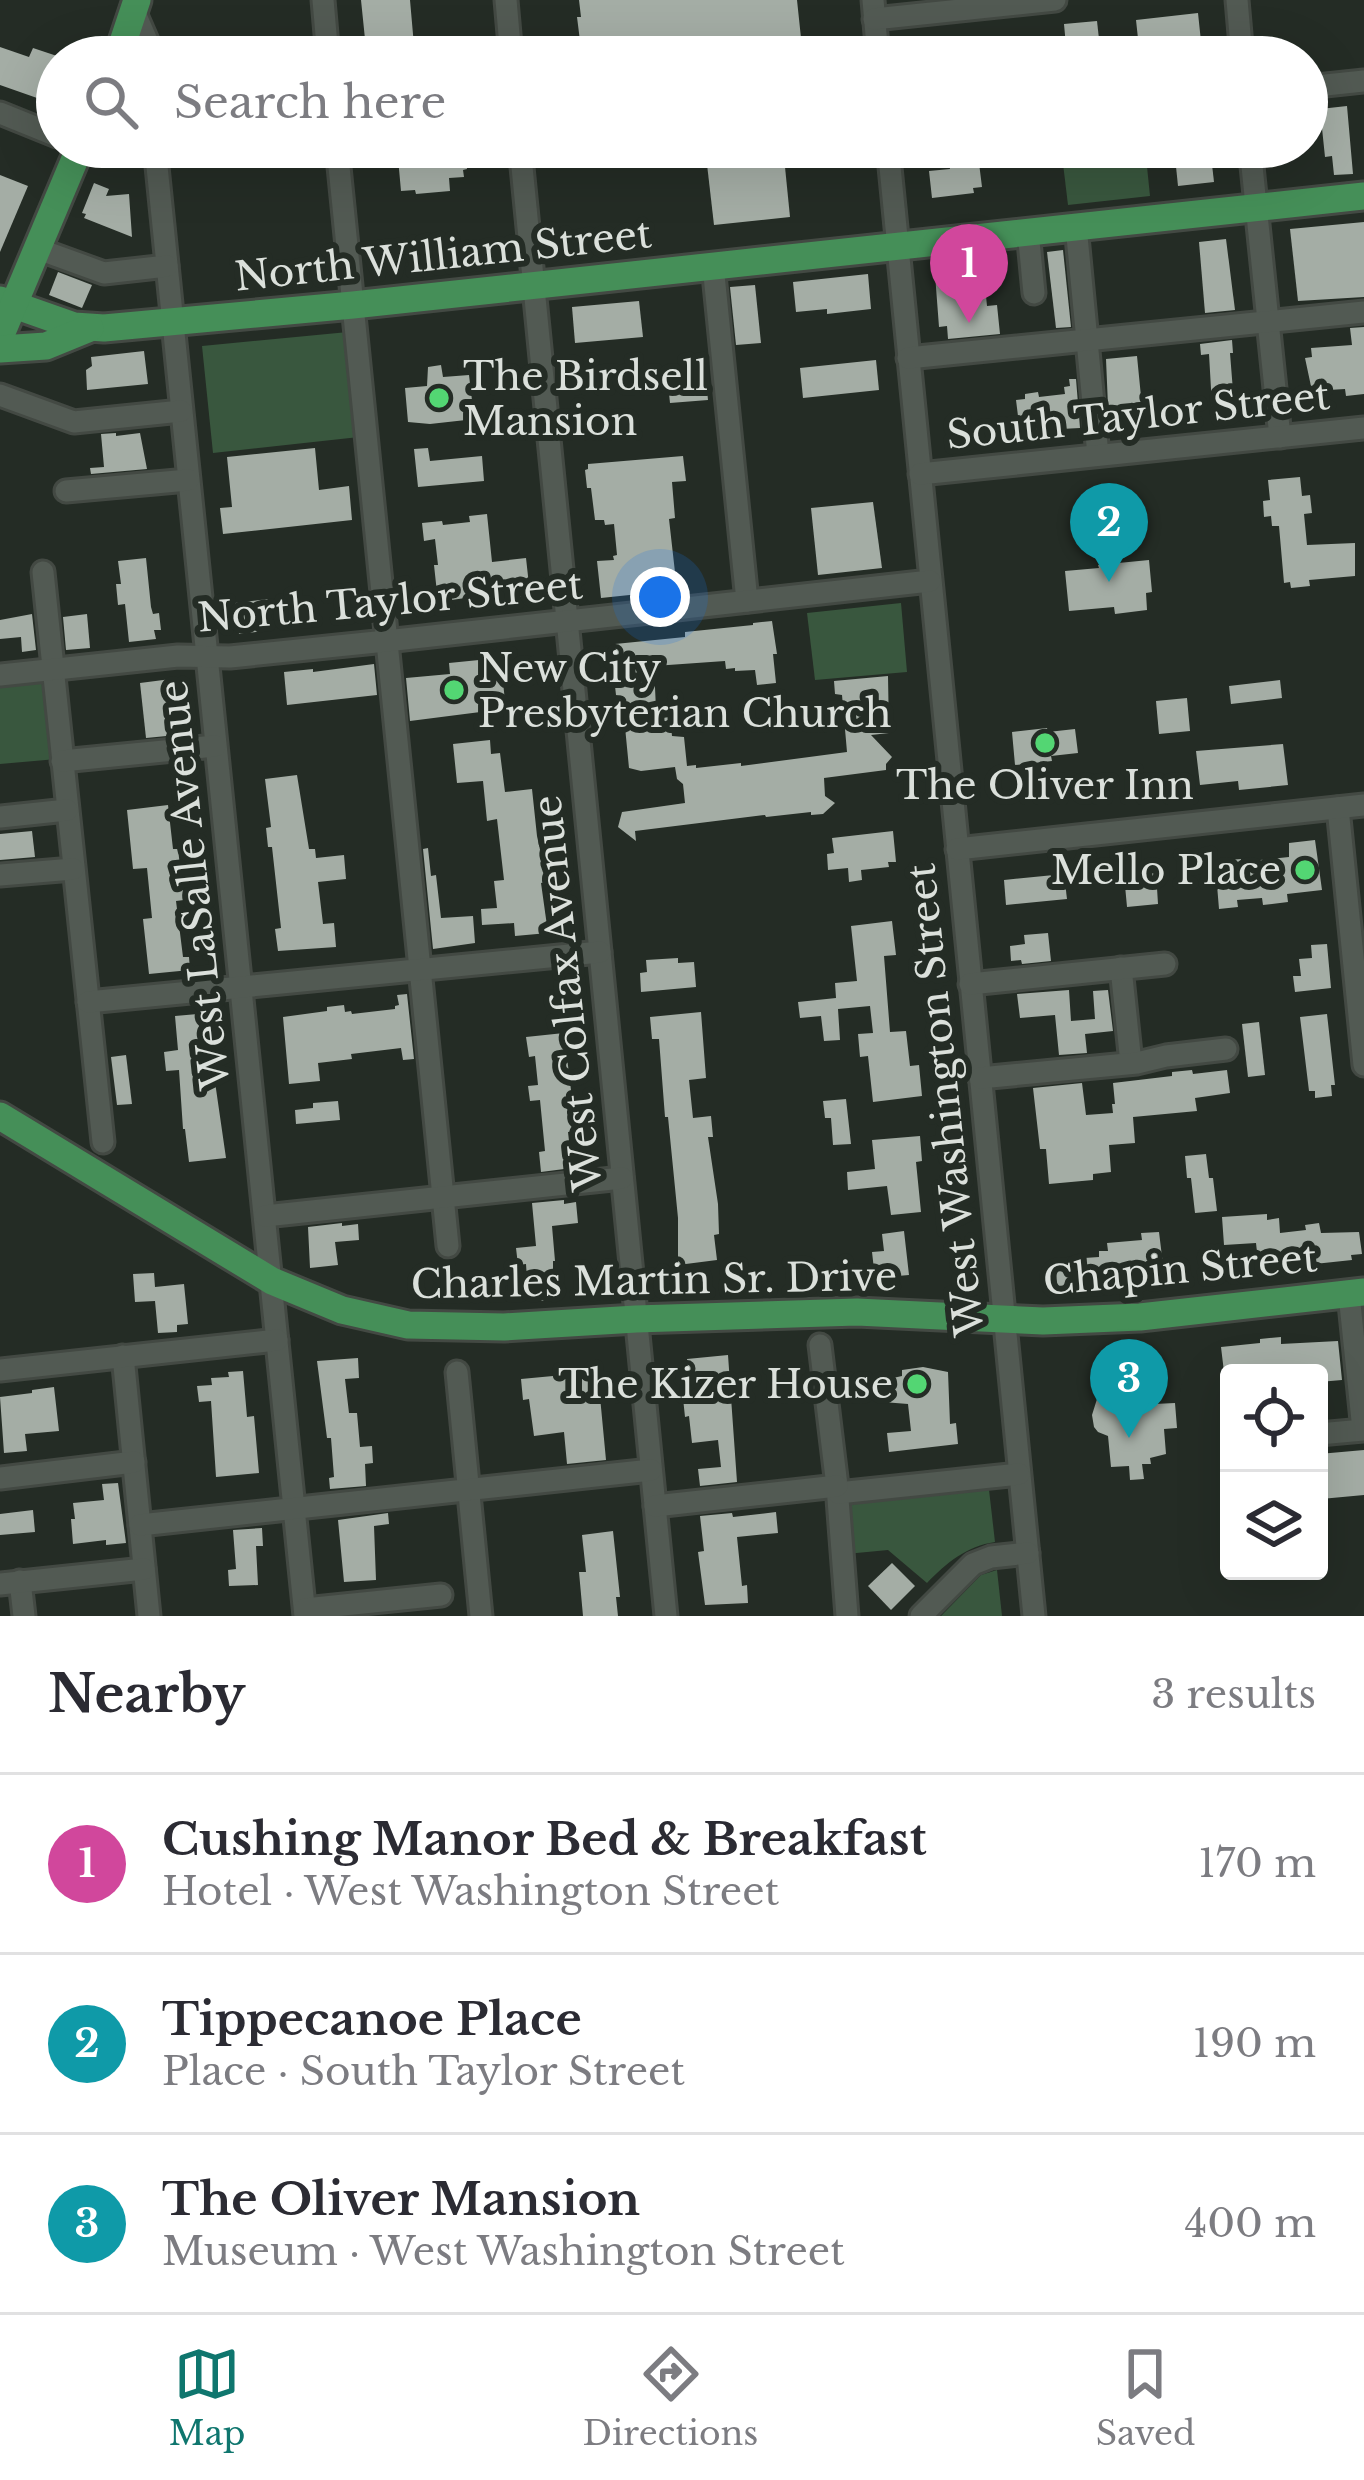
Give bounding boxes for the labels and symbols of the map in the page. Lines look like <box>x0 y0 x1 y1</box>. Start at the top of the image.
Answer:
street label: North William Street <box>232 209 654 302</box>
pin: 1 <box>930 224 1008 323</box>
place label: The Birdsell Mansion <box>463 352 708 446</box>
street label: South Taylor Street <box>944 371 1332 460</box>
marker: The Birdsell Mansion <box>426 385 452 411</box>
pin: 2 <box>1070 483 1148 582</box>
street label: North Taylor Street <box>195 560 585 643</box>
your location <box>630 567 690 627</box>
place label: New City Presbyterian Church <box>478 644 892 738</box>
marker: New City Presbyterian Church <box>441 677 467 703</box>
street label: West LaSalle Avenue <box>149 678 240 1093</box>
marker: The Oliver Inn <box>1032 730 1058 756</box>
place label: The Oliver Inn <box>896 761 1194 810</box>
street label: West Colfax Avenue <box>522 793 613 1194</box>
place label: Mello Place <box>1051 846 1281 895</box>
marker: Mello Place <box>1292 857 1318 883</box>
street label: West Washington Street <box>896 861 995 1340</box>
street label: Chapin Street <box>1041 1233 1319 1306</box>
street label: Charles Martin Sr. Drive <box>410 1252 898 1309</box>
pin: 3 <box>1090 1339 1168 1438</box>
place label: The Kizer House <box>558 1360 893 1409</box>
marker: The Kizer House <box>904 1371 930 1397</box>

